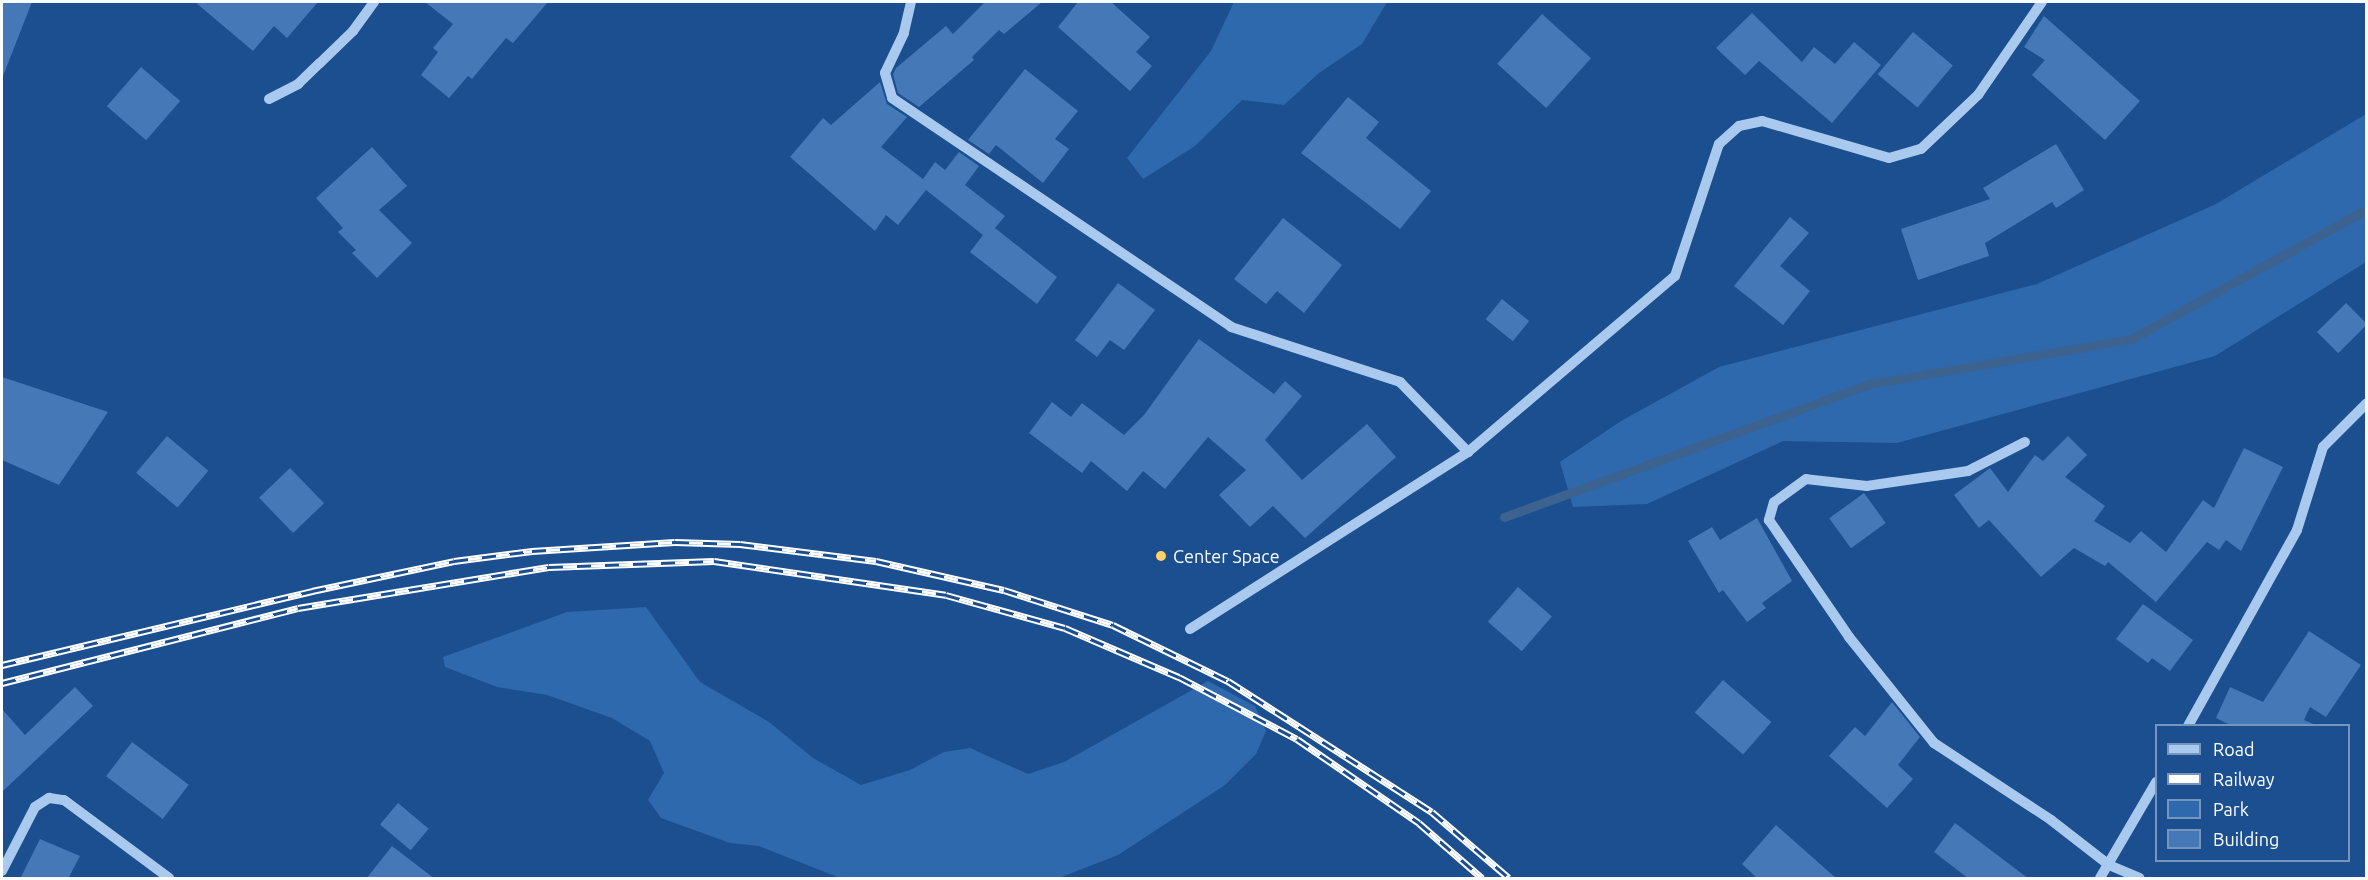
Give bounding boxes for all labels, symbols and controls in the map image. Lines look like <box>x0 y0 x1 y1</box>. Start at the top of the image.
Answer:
place label: Center Space <box>1173 545 1280 567</box>
marker: Center Space <box>1154 549 1168 563</box>
legend <box>2155 724 2350 862</box>
text: Road <box>2213 739 2255 759</box>
text: Railway <box>2213 769 2274 789</box>
text: Park <box>2213 799 2249 819</box>
text: Building <box>2213 829 2279 849</box>

